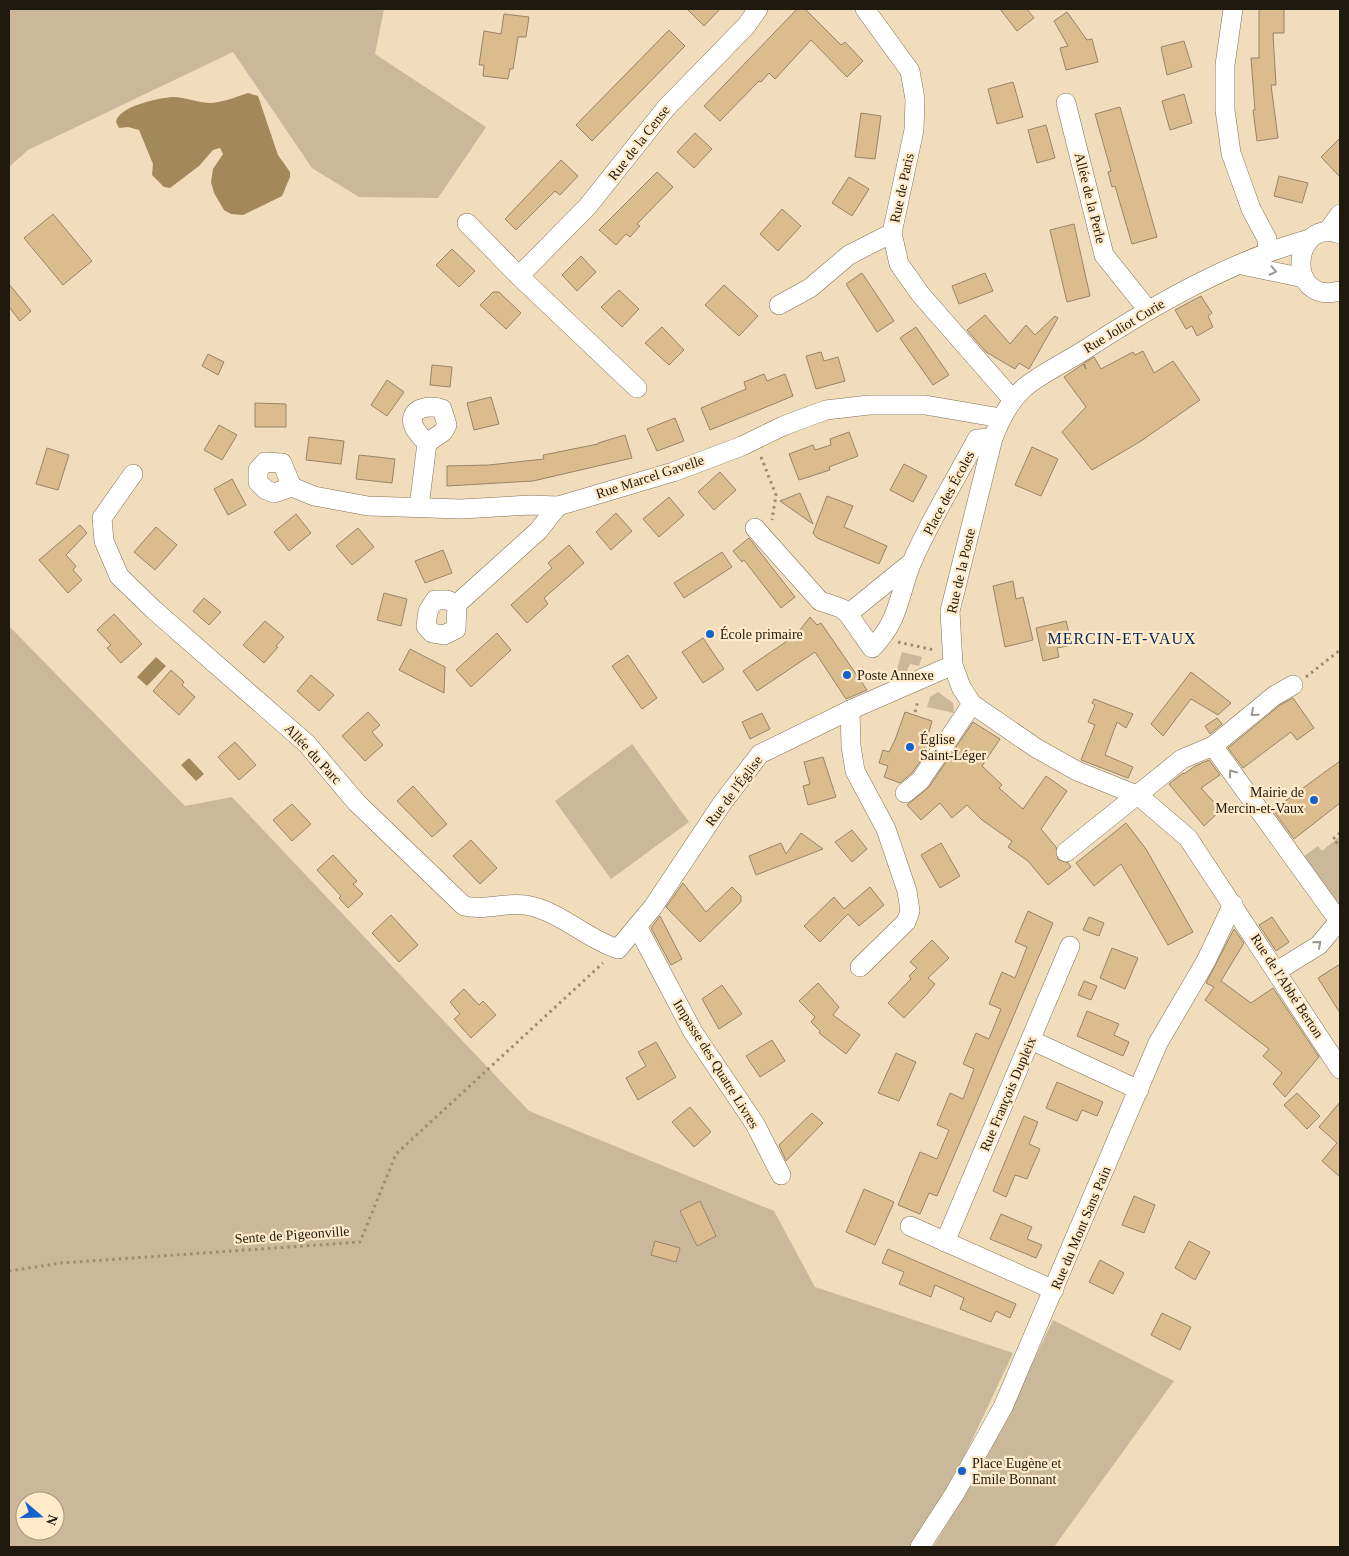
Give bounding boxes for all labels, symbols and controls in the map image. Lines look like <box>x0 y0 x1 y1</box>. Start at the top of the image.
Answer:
street label: Rue de la Cense <box>605 103 673 183</box>
street label: Allée de la Perle <box>1071 151 1109 245</box>
street label: Rue de Paris <box>887 152 917 224</box>
one-way arrow <box>1268 266 1277 276</box>
street label: Rue Joliot Curie <box>1081 296 1167 356</box>
street label: Place des Écoles <box>920 448 978 538</box>
street label: Rue Marcel Gavelle <box>594 452 706 502</box>
street label: Rue de la Poste <box>944 527 978 615</box>
place label: École primaire <box>720 626 803 642</box>
marker: École primaire <box>704 628 716 640</box>
district label: MERCIN-ET-VAUX <box>1047 630 1197 647</box>
place label: Poste Annexe <box>857 668 934 683</box>
marker: Poste Annexe <box>841 669 853 681</box>
one-way arrow <box>1251 708 1260 717</box>
street label: Allée du Parc <box>282 721 344 787</box>
place label: Église Saint-Léger <box>920 731 986 763</box>
marker: Église Saint-Léger <box>904 741 916 753</box>
street label: Rue de l'Église <box>702 752 765 829</box>
one-way arrow <box>1229 769 1238 779</box>
place label: Mairie de Mercin-et-Vaux <box>1215 785 1304 816</box>
marker: Mairie de Mercin-et-Vaux <box>1308 794 1320 806</box>
street label: Rue de l'Abbé Berton <box>1248 931 1326 1041</box>
one-way arrow <box>1312 941 1321 950</box>
street label: Impasse des Quatre Livres <box>670 997 762 1131</box>
street label: Rue François Dupleix <box>977 1035 1039 1153</box>
street label: Rue du Mont Sans Pain <box>1048 1164 1114 1292</box>
street label: Sente de Pigeonville <box>234 1224 350 1246</box>
place label: Place Eugène et Emile Bonnant <box>972 1456 1062 1487</box>
marker: Place Eugène et Emile Bonnant <box>956 1465 968 1477</box>
north arrow <box>15 1491 65 1541</box>
text: N <box>43 1513 61 1527</box>

